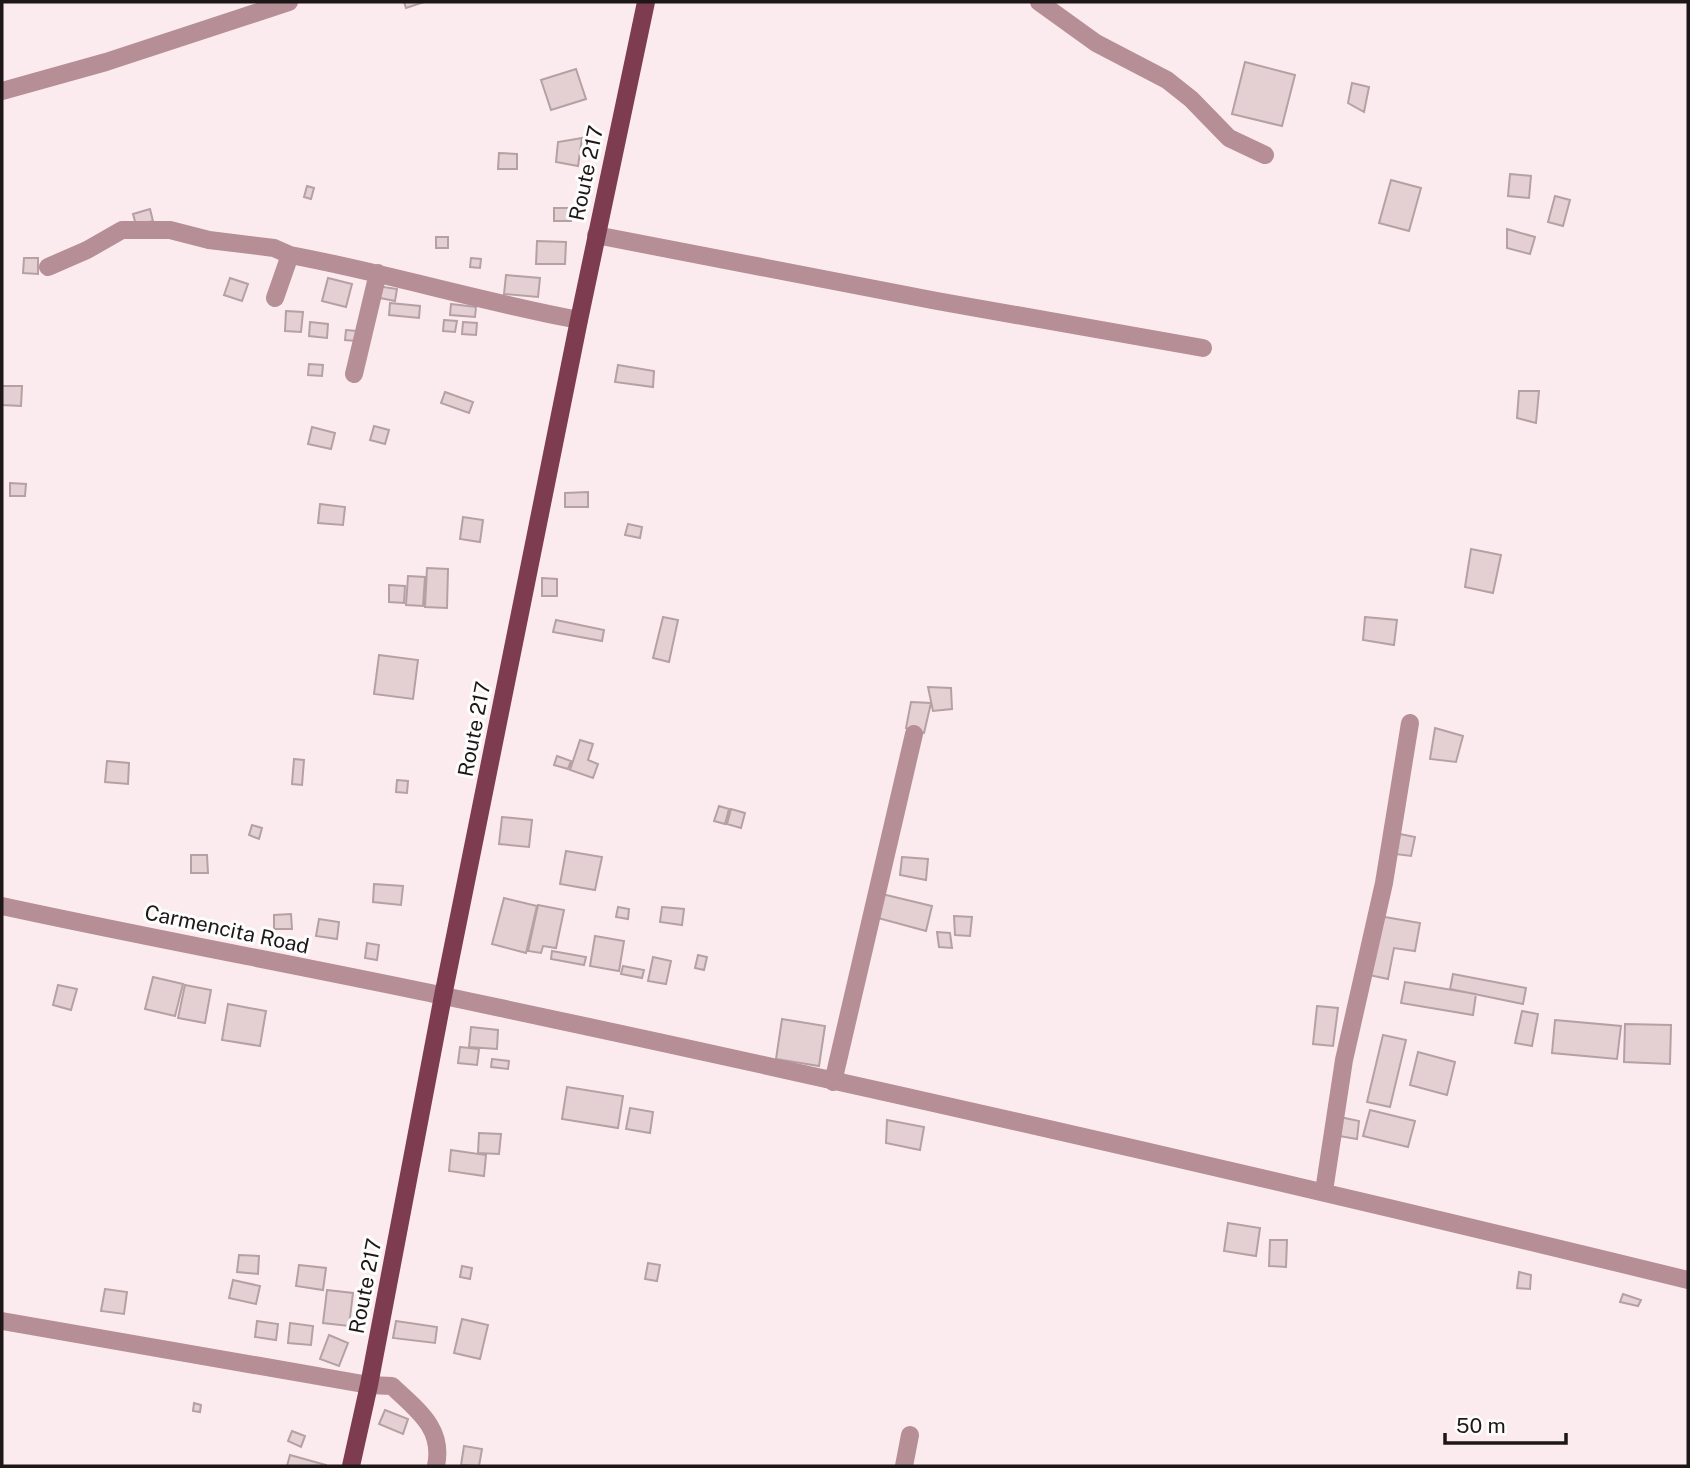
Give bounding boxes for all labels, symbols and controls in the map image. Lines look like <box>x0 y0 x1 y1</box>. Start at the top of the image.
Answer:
street label: Route 217 <box>564 123 608 223</box>
street label: Route 217 <box>453 679 495 779</box>
street label: Carmencita Road <box>143 899 311 959</box>
street label: Route 217 <box>344 1236 386 1336</box>
scale bar <box>1445 1402 1566 1446</box>
text: 50 m <box>1456 1413 1506 1438</box>

